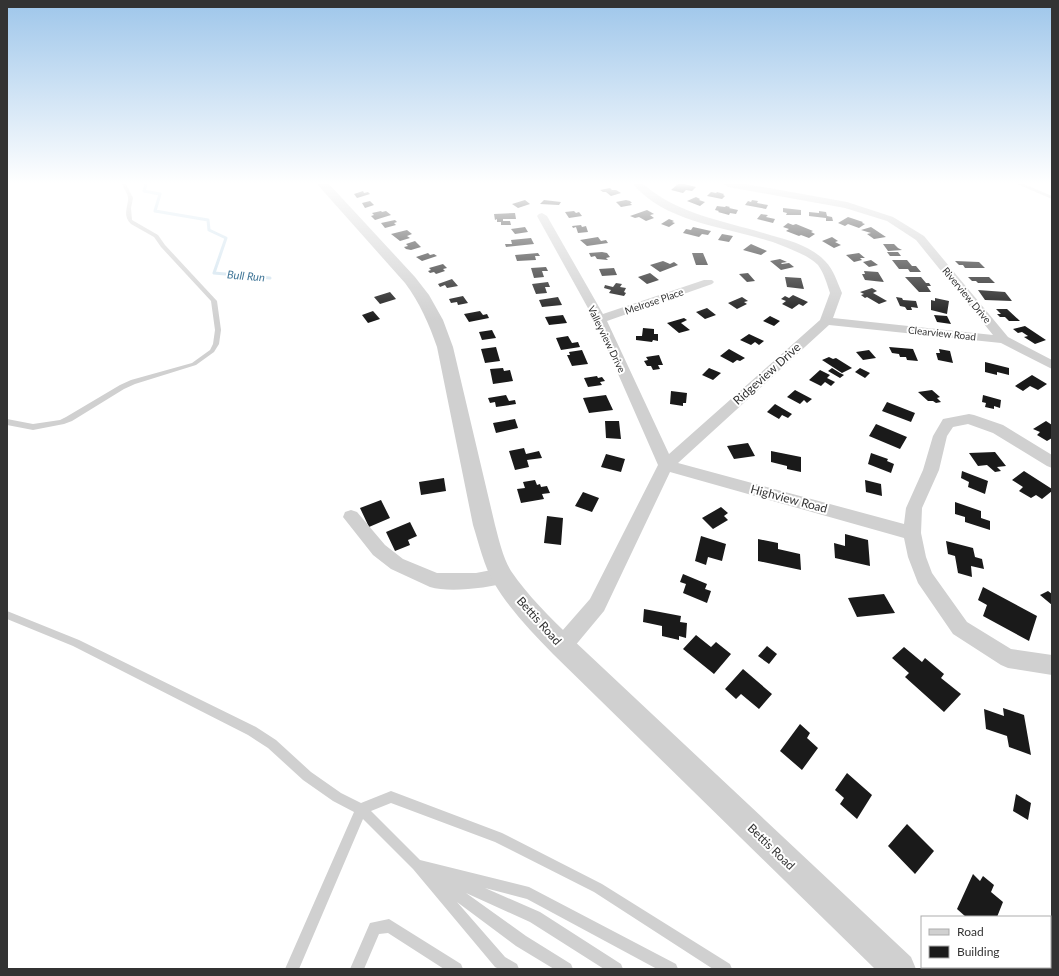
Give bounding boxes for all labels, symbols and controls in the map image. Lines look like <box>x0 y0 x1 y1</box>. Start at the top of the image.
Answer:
street label: Riverview Drive <box>940 265 994 325</box>
water label: Bull Run <box>227 267 266 284</box>
street label: Melrose Place <box>623 285 685 317</box>
street label: Valleyview Drive <box>586 304 628 374</box>
street label: Clearview Road <box>907 323 977 343</box>
street label: Ridgeview Drive <box>730 339 803 408</box>
street label: Highview Road <box>749 481 829 516</box>
street label: Bettis Road <box>514 593 565 648</box>
street label: Bettis Road <box>745 820 798 873</box>
legend <box>921 916 1051 968</box>
text: Road <box>957 924 984 939</box>
text: Building <box>957 944 1000 959</box>

